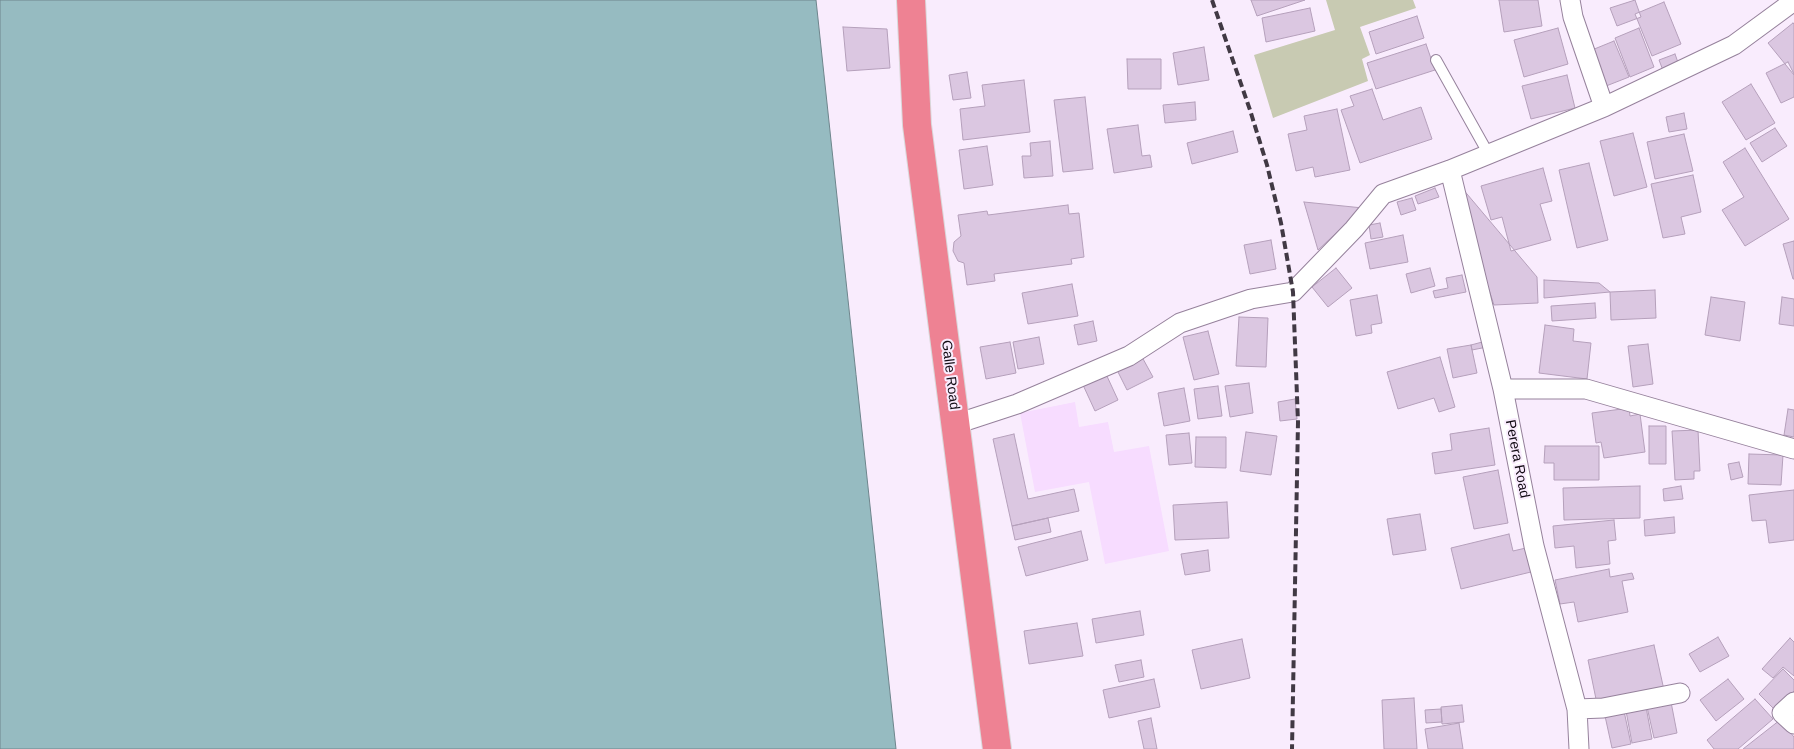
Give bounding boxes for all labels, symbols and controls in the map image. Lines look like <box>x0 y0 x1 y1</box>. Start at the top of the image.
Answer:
street label: Galle Road <box>937 339 963 411</box>
street label: Perera Road <box>1501 418 1533 500</box>

